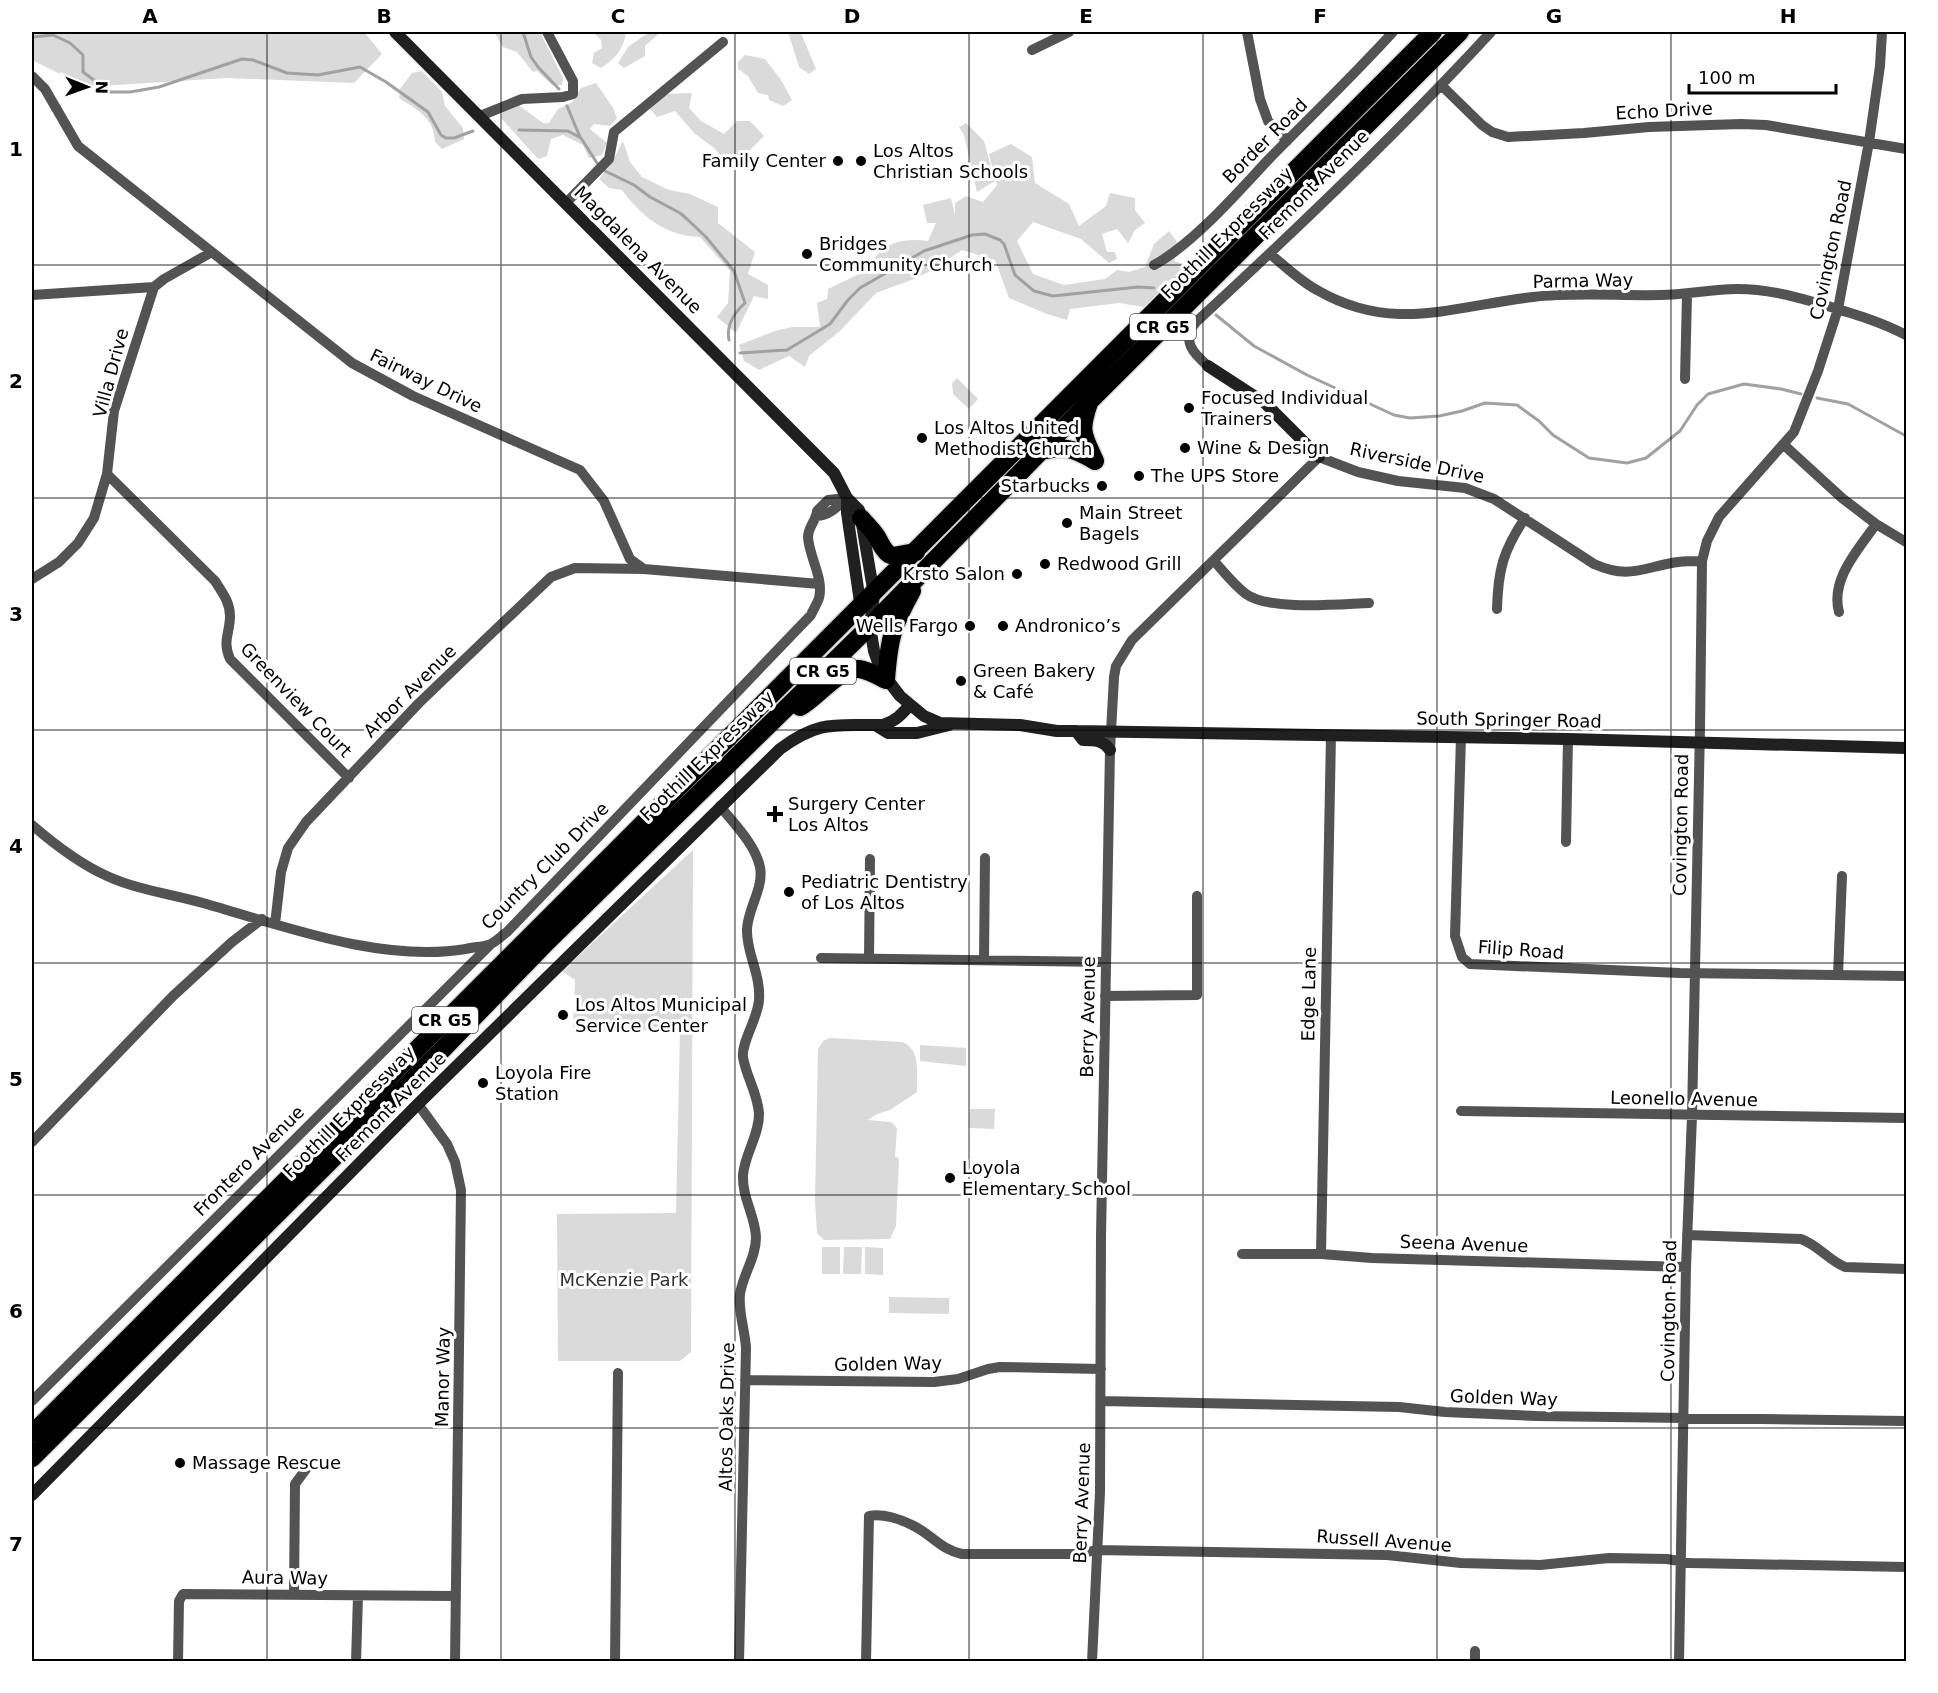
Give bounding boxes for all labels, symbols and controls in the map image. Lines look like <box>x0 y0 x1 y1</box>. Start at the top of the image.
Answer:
text: A <box>142 4 158 28</box>
text: B <box>376 4 392 28</box>
text: C <box>611 4 625 28</box>
text: D <box>844 4 860 28</box>
text: E <box>1079 4 1093 28</box>
text: F <box>1313 4 1327 28</box>
text: G <box>1546 4 1562 28</box>
text: H <box>1780 4 1796 28</box>
north arrow <box>57 57 117 117</box>
scale bar <box>1689 57 1836 95</box>
text: 100 m <box>1698 67 1756 88</box>
text: N <box>92 80 111 94</box>
street label: Border Road <box>1218 94 1311 187</box>
street label: Echo Drive <box>1615 97 1713 124</box>
street label: Fremont Avenue <box>1254 125 1373 244</box>
text: 1 <box>9 137 23 161</box>
place label: Los Altos Christian Schools <box>873 140 1028 182</box>
place label: Family Center <box>702 150 827 171</box>
marker: Family Center <box>831 154 845 168</box>
marker: Los Altos Christian Schools <box>854 154 868 168</box>
street label: Foothill Expressway <box>1156 162 1297 303</box>
street label: Covington Road <box>1805 178 1856 322</box>
street label: Magdalena Avenue <box>570 182 706 318</box>
place label: Bridges Community Church <box>819 233 993 275</box>
marker: Bridges Community Church <box>800 247 814 261</box>
street label: Parma Way <box>1532 269 1634 292</box>
road number: CR G5 <box>1130 314 1196 340</box>
street label: Villa Drive <box>89 326 133 420</box>
street label: Fairway Drive <box>367 344 486 417</box>
text: 2 <box>9 369 23 393</box>
place label: Focused Individual Trainers <box>1200 387 1368 429</box>
marker: Focused Individual Trainers <box>1182 401 1196 415</box>
place label: Los Altos United Methodist Church <box>934 417 1092 459</box>
marker: Los Altos United Methodist Church <box>915 431 929 445</box>
place label: Wine & Design <box>1197 437 1330 458</box>
street label: Riverside Drive <box>1348 438 1486 487</box>
marker: Wine & Design <box>1178 441 1192 455</box>
place label: The UPS Store <box>1150 465 1279 486</box>
marker: The UPS Store <box>1132 469 1146 483</box>
place label: Starbucks <box>1001 475 1090 496</box>
marker: Starbucks <box>1095 479 1109 493</box>
place label: Main Street Bagels <box>1079 502 1182 544</box>
marker: Main Street Bagels <box>1060 516 1074 530</box>
place label: Redwood Grill <box>1057 553 1181 574</box>
marker: Redwood Grill <box>1038 557 1052 571</box>
place label: Krsto Salon <box>903 563 1005 584</box>
marker: Krsto Salon <box>1010 567 1024 581</box>
text: 3 <box>9 602 23 626</box>
place label: Wells Fargo <box>856 615 958 636</box>
place label: Andronico’s <box>1015 615 1121 636</box>
marker: Wells Fargo <box>963 619 977 633</box>
marker: Andronico’s <box>996 619 1010 633</box>
street label: Greenview Court <box>236 638 356 761</box>
street label: Arbor Avenue <box>359 640 460 741</box>
road number: CR G5 <box>790 658 856 684</box>
place label: Green Bakery & Café <box>973 660 1096 702</box>
marker: Green Bakery & Café <box>954 674 968 688</box>
street label: Foothill Expressway <box>635 686 778 825</box>
street label: South Springer Road <box>1416 707 1602 732</box>
street label: Covington Road <box>1669 754 1692 896</box>
place label: Surgery Center Los Altos <box>788 793 925 835</box>
street label: Country Club Drive <box>477 798 613 934</box>
marker: Surgery Center Los Altos <box>766 805 784 823</box>
text: 4 <box>9 834 23 858</box>
place label: Pediatric Dentistry of Los Altos <box>801 871 968 913</box>
marker: Pediatric Dentistry of Los Altos <box>782 885 796 899</box>
street label: Filip Road <box>1477 936 1565 963</box>
street label: Edge Lane <box>1297 947 1320 1041</box>
street label: Berry Avenue <box>1076 956 1099 1078</box>
place label: Los Altos Municipal Service Center <box>575 994 747 1036</box>
road number: CR G5 <box>412 1007 478 1033</box>
marker: Los Altos Municipal Service Center <box>556 1008 570 1022</box>
street label: Foothill Expressway <box>278 1041 419 1182</box>
street label: Fremont Avenue <box>331 1047 450 1166</box>
place label: Loyola Fire Station <box>495 1062 591 1104</box>
text: 5 <box>9 1067 23 1091</box>
marker: Loyola Fire Station <box>476 1076 490 1090</box>
street label: Leonello Avenue <box>1610 1087 1758 1110</box>
street label: Frontero Avenue <box>189 1101 308 1220</box>
place label: Loyola Elementary School <box>962 1157 1131 1199</box>
marker: Loyola Elementary School <box>943 1171 957 1185</box>
street label: Seena Avenue <box>1399 1231 1529 1256</box>
street label: Covington Road <box>1657 1240 1680 1382</box>
park label: McKenzie Park <box>560 1269 689 1290</box>
text: 6 <box>9 1299 23 1323</box>
street label: Manor Way <box>431 1326 454 1427</box>
street label: Altos Oaks Drive <box>715 1342 738 1492</box>
street label: Golden Way <box>834 1352 942 1375</box>
street label: Golden Way <box>1450 1385 1559 1410</box>
street label: Berry Avenue <box>1069 1442 1094 1564</box>
place label: Massage Rescue <box>192 1452 341 1473</box>
marker: Massage Rescue <box>173 1456 187 1470</box>
street label: Russell Avenue <box>1316 1525 1452 1556</box>
text: 7 <box>9 1532 23 1556</box>
street label: Aura Way <box>242 1566 329 1589</box>

